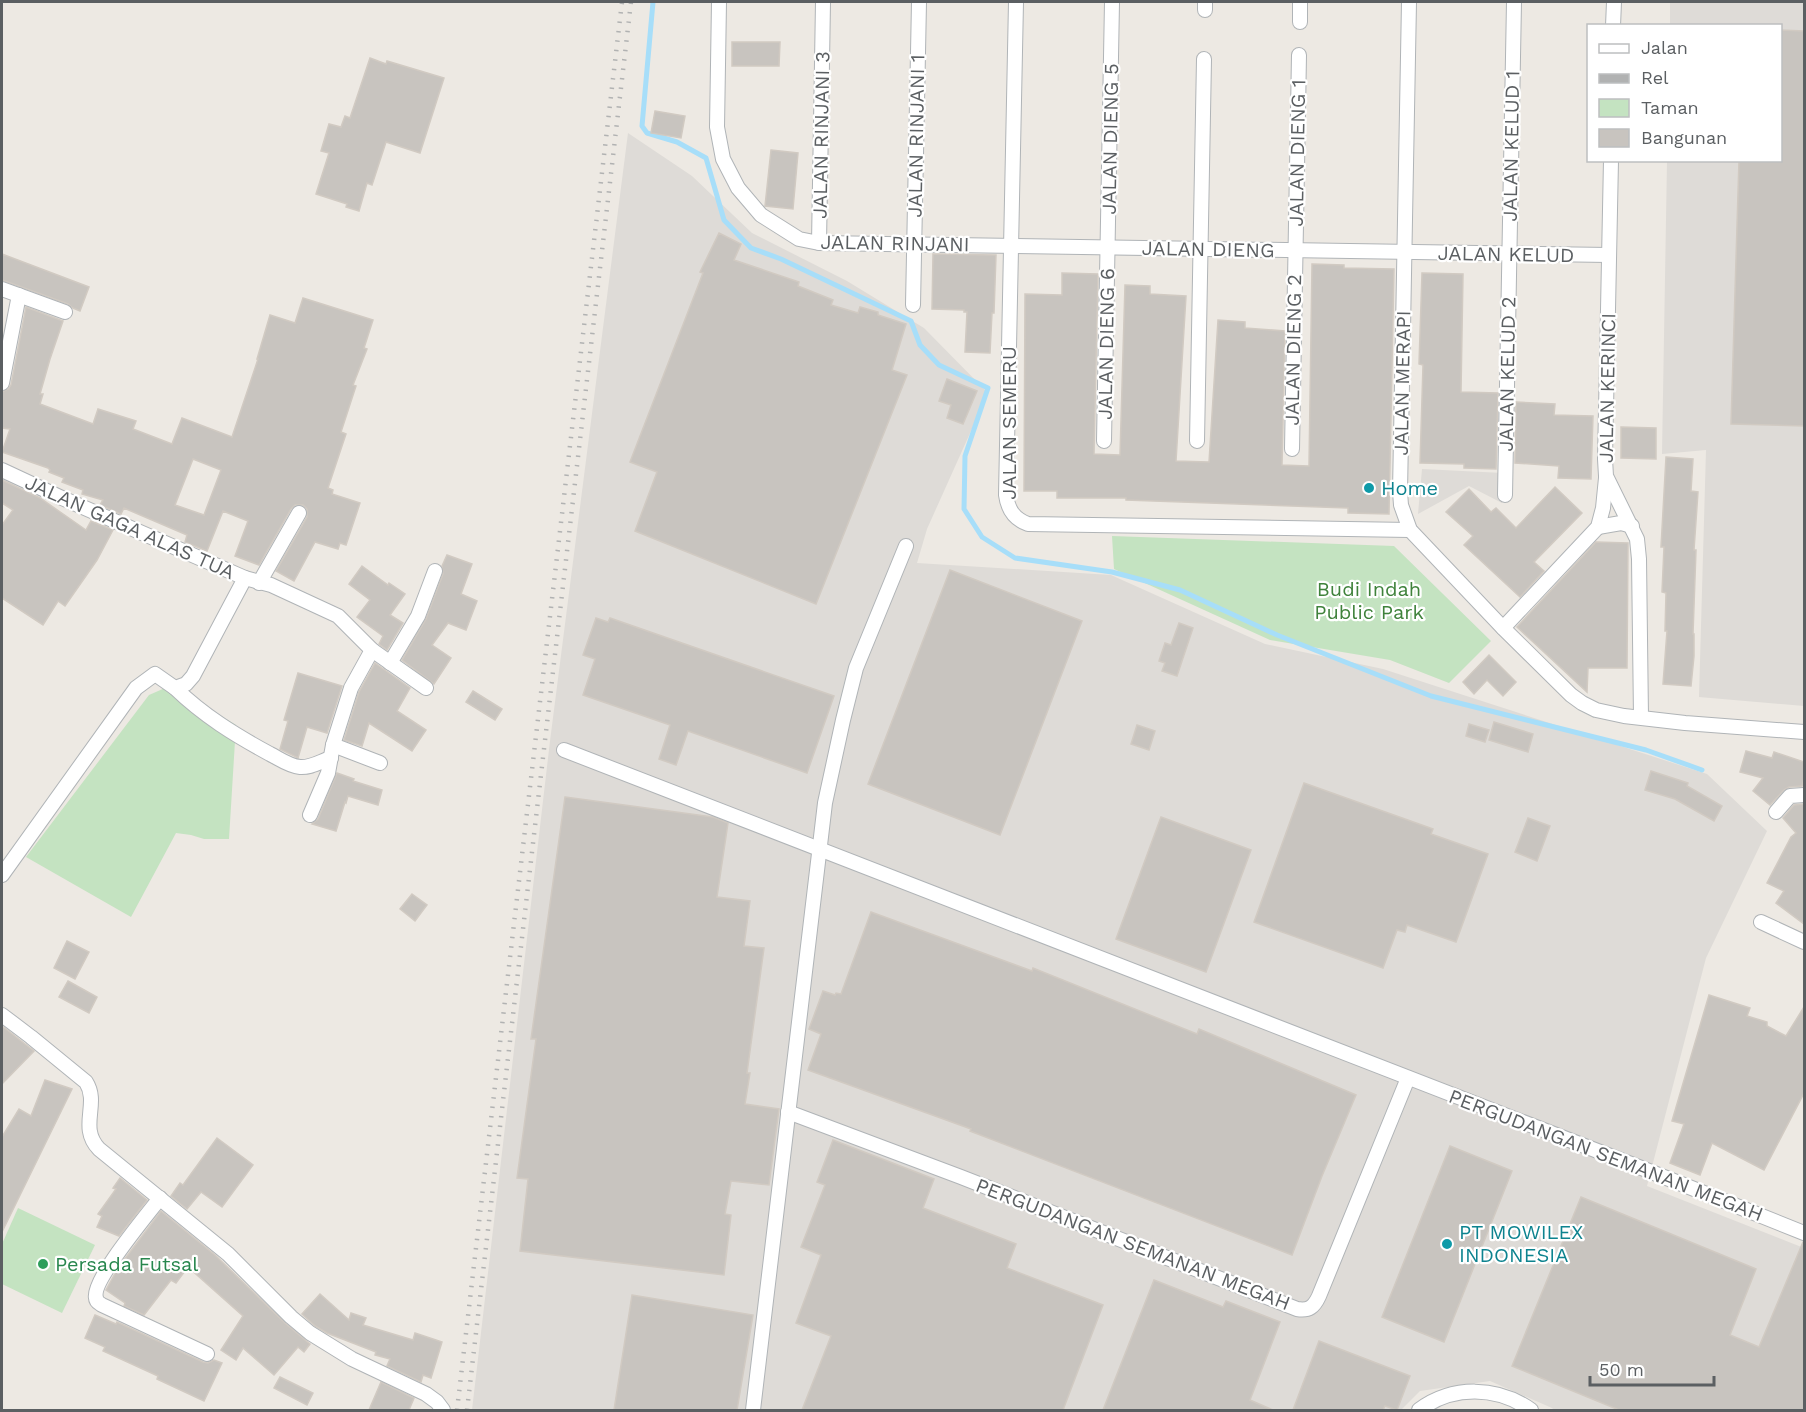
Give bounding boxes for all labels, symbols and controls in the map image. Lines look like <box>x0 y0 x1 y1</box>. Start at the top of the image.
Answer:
legend <box>1587 24 1782 162</box>
text: Jalan <box>1641 37 1688 58</box>
street label: JALAN RINJANI 3 <box>808 51 834 219</box>
street label: JALAN RINJANI 1 <box>903 54 929 218</box>
street label: JALAN DIENG 5 <box>1097 63 1123 215</box>
text: Rel <box>1641 67 1669 88</box>
street label: JALAN KELUD 1 <box>1498 70 1524 222</box>
street label: JALAN DIENG 1 <box>1284 79 1310 227</box>
text: Taman <box>1641 97 1699 118</box>
text: Bangunan <box>1641 127 1727 148</box>
street label: JALAN RINJANI <box>820 230 970 256</box>
street label: JALAN DIENG <box>1141 236 1275 262</box>
street label: JALAN KELUD <box>1437 241 1575 267</box>
street label: JALAN DIENG 6 <box>1093 268 1119 420</box>
street label: JALAN DIENG 2 <box>1280 274 1306 426</box>
street label: JALAN KELUD 2 <box>1494 296 1520 452</box>
street label: JALAN MERAPI <box>1389 310 1415 456</box>
street label: JALAN KERINCI <box>1594 313 1620 463</box>
street label: JALAN SEMERU <box>997 346 1021 500</box>
street label: JALAN GAGA ALAS TUA <box>21 470 239 584</box>
place label: Home <box>1381 476 1438 500</box>
marker: Home <box>1362 481 1376 495</box>
park label: Budi Indah Public Park <box>1314 577 1424 624</box>
street label: PERGUDANGAN SEMANAN MEGAH <box>1445 1084 1767 1226</box>
street label: PERGUDANGAN SEMANAN MEGAH <box>972 1173 1294 1315</box>
place label: PT MOWILEX INDONESIA <box>1459 1220 1583 1267</box>
marker: PT MOWILEX INDONESIA <box>1440 1237 1454 1251</box>
place label: Persada Futsal <box>55 1252 198 1276</box>
marker: Persada Futsal <box>36 1257 50 1271</box>
scale bar <box>1590 1349 1714 1387</box>
text: 50 m <box>1599 1359 1644 1380</box>

